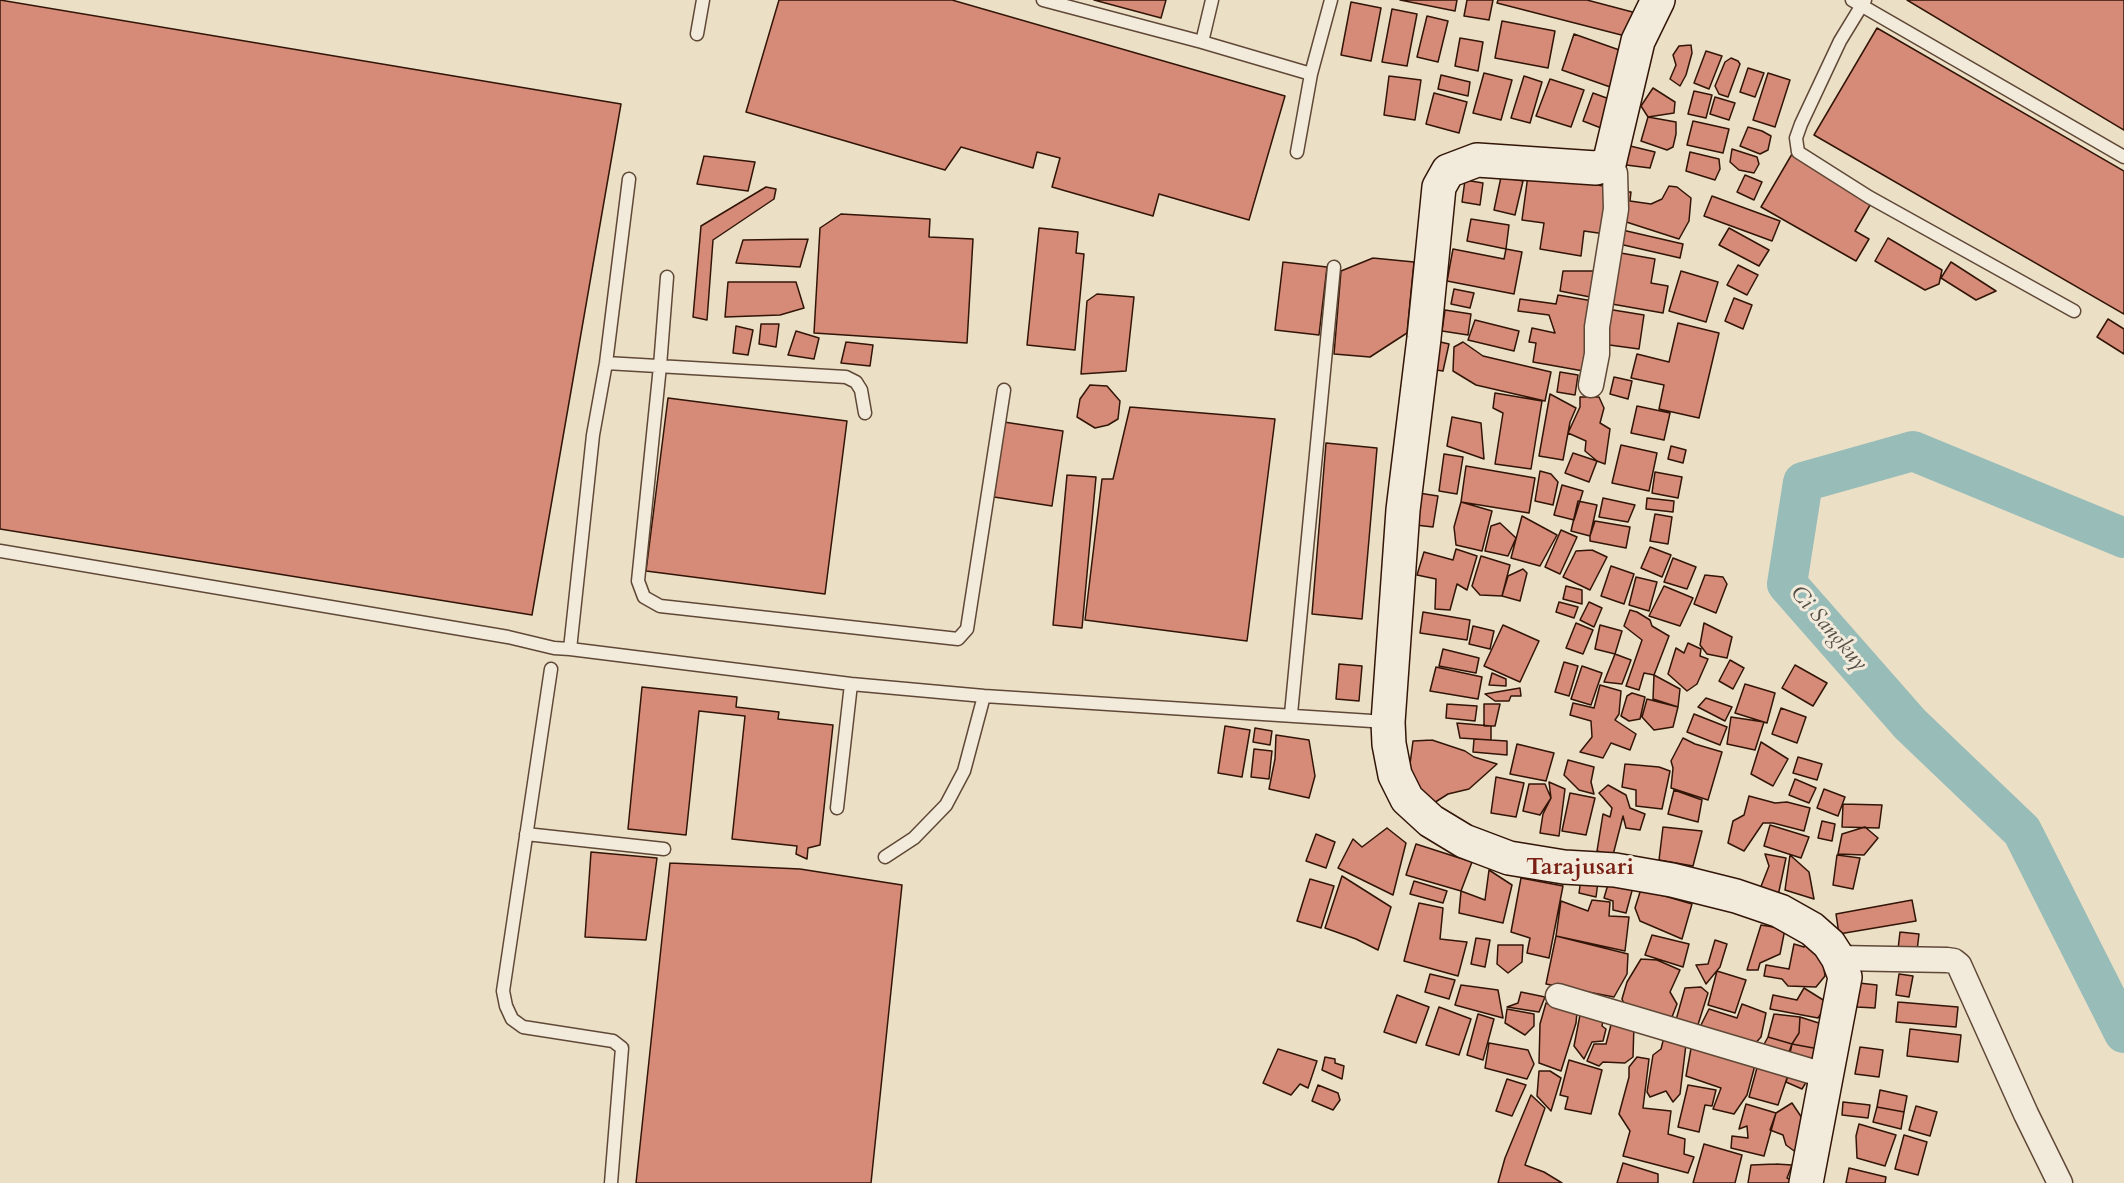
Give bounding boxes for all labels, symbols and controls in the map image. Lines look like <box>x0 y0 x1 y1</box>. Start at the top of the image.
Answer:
water label: Ci Sangkuy <box>1784 581 1872 677</box>
district label: Tarajusari <box>1526 854 1634 882</box>

